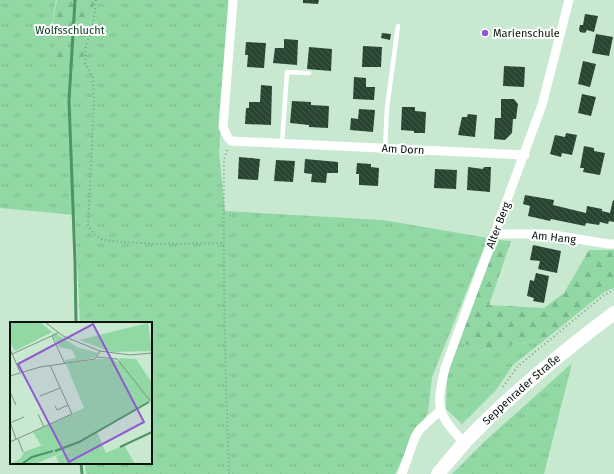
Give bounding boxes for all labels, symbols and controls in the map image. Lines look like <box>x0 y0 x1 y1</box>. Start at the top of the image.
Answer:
park label: Wolfsschlucht <box>35 24 105 37</box>
place label: Marienschule <box>493 27 560 40</box>
marker: Marienschule <box>480 28 490 38</box>
street label: Am Dorn <box>381 142 425 157</box>
street label: Alter Berg <box>484 200 513 250</box>
street label: Am Hang <box>531 229 577 246</box>
inset map <box>10 322 152 464</box>
street label: Seppenrader Straße <box>480 352 563 428</box>

